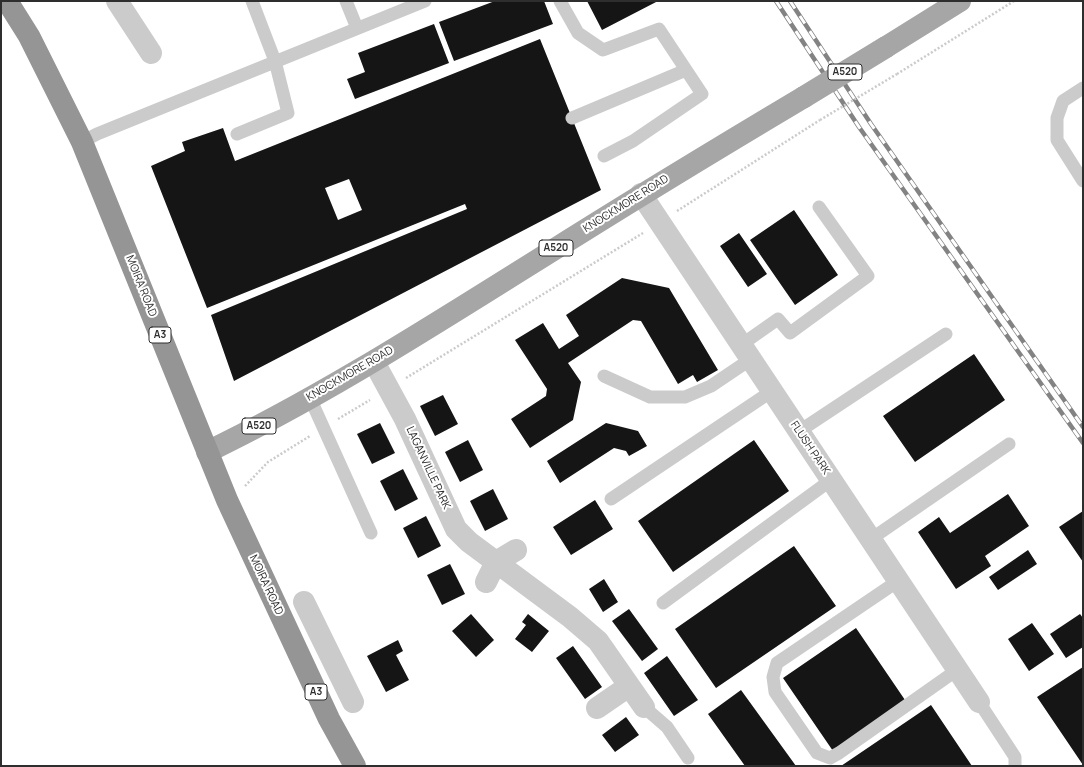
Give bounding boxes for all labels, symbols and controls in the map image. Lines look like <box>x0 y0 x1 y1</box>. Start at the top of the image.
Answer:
road number: A520 <box>828 64 862 80</box>
street label: KNOCKMORE ROAD <box>581 172 671 236</box>
road number: A520 <box>539 240 573 256</box>
street label: MOIRA ROAD <box>123 253 159 319</box>
road number: A3 <box>149 327 171 343</box>
street label: KNOCKMORE ROAD <box>304 344 396 404</box>
road number: A520 <box>242 418 276 434</box>
street label: FLUSH PARK <box>787 419 833 477</box>
street label: LAGANVILLE PARK <box>403 425 453 511</box>
street label: MOIRA ROAD <box>246 553 286 617</box>
road number: A3 <box>305 684 327 700</box>

